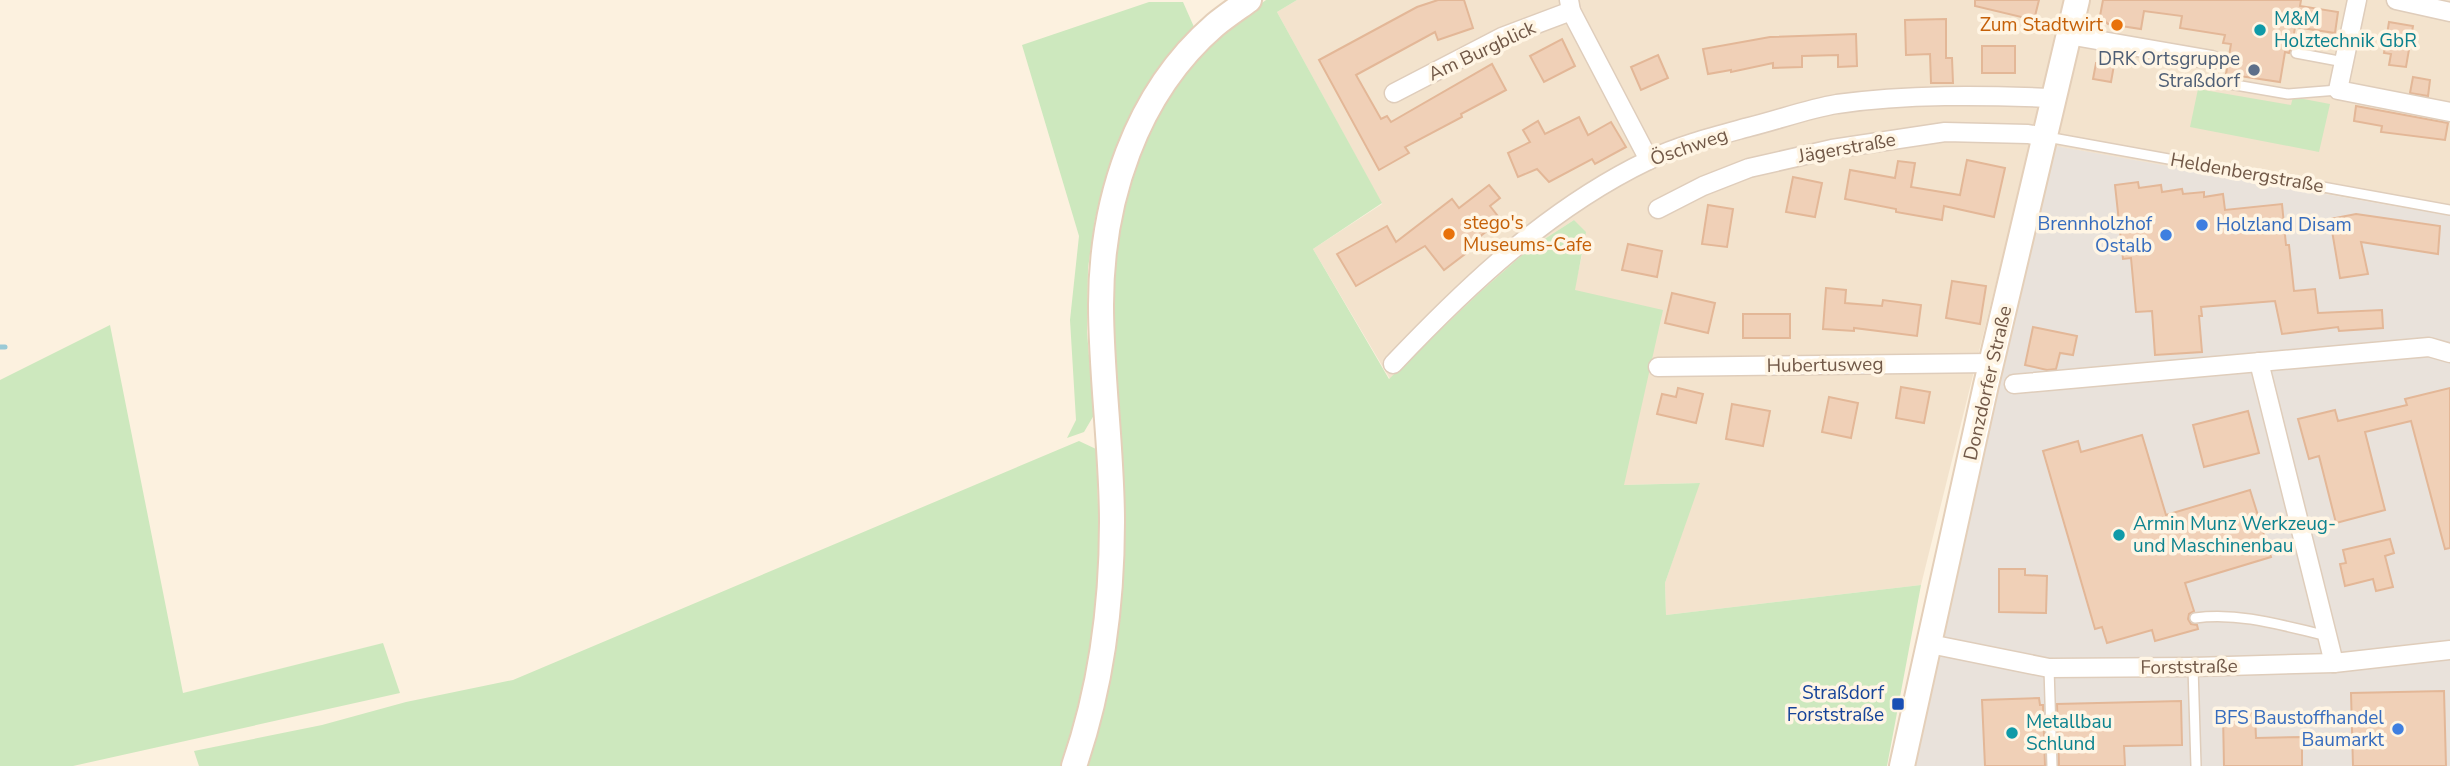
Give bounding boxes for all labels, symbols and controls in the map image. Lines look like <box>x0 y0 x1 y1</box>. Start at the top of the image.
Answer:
place label: M&M Holztechnik GbR <box>2274 6 2417 54</box>
place label: Zum Stadtwirt <box>1980 12 2103 38</box>
street label: Am Burgblick <box>1424 15 1540 87</box>
marker: Zum Stadtwirt <box>2109 17 2125 33</box>
marker: M&M Holztechnik GbR <box>2252 22 2268 38</box>
place label: DRK Ortsgruppe Straßdorf <box>2098 46 2241 94</box>
marker: DRK Ortsgruppe Straßdorf <box>2246 62 2262 78</box>
street label: Öschweg <box>1647 122 1731 172</box>
street label: Jägerstraße <box>1795 127 1898 170</box>
street label: Heldenbergstraße <box>2168 147 2326 199</box>
place label: stego's Museums-Cafe <box>1463 210 1592 258</box>
place label: Brennholzhof Ostalb <box>2037 211 2153 259</box>
place label: Holzland Disam <box>2216 212 2352 238</box>
marker: Holzland Disam <box>2194 217 2210 233</box>
marker: stego's Museums-Cafe <box>1441 226 1457 242</box>
marker: Brennholzhof Ostalb <box>2158 227 2174 243</box>
street label: Donzdorfer Straße <box>1958 303 2018 463</box>
street label: Hubertusweg <box>1766 351 1884 379</box>
place label: Armin Munz Werkzeug- und Maschinenbau <box>2133 511 2336 559</box>
marker: Armin Munz Werkzeug- und Maschinenbau <box>2111 527 2127 543</box>
street label: Forststraße <box>2140 653 2238 681</box>
place label: Straßdorf Forststraße <box>1787 680 1885 728</box>
marker: Straßdorf Forststraße <box>1890 696 1906 712</box>
place label: BFS Baustoffhandel Baumarkt <box>2214 705 2384 753</box>
place label: Metallbau Schlund <box>2026 709 2112 757</box>
marker: BFS Baustoffhandel Baumarkt <box>2390 721 2406 737</box>
marker: Metallbau Schlund <box>2004 725 2020 741</box>

